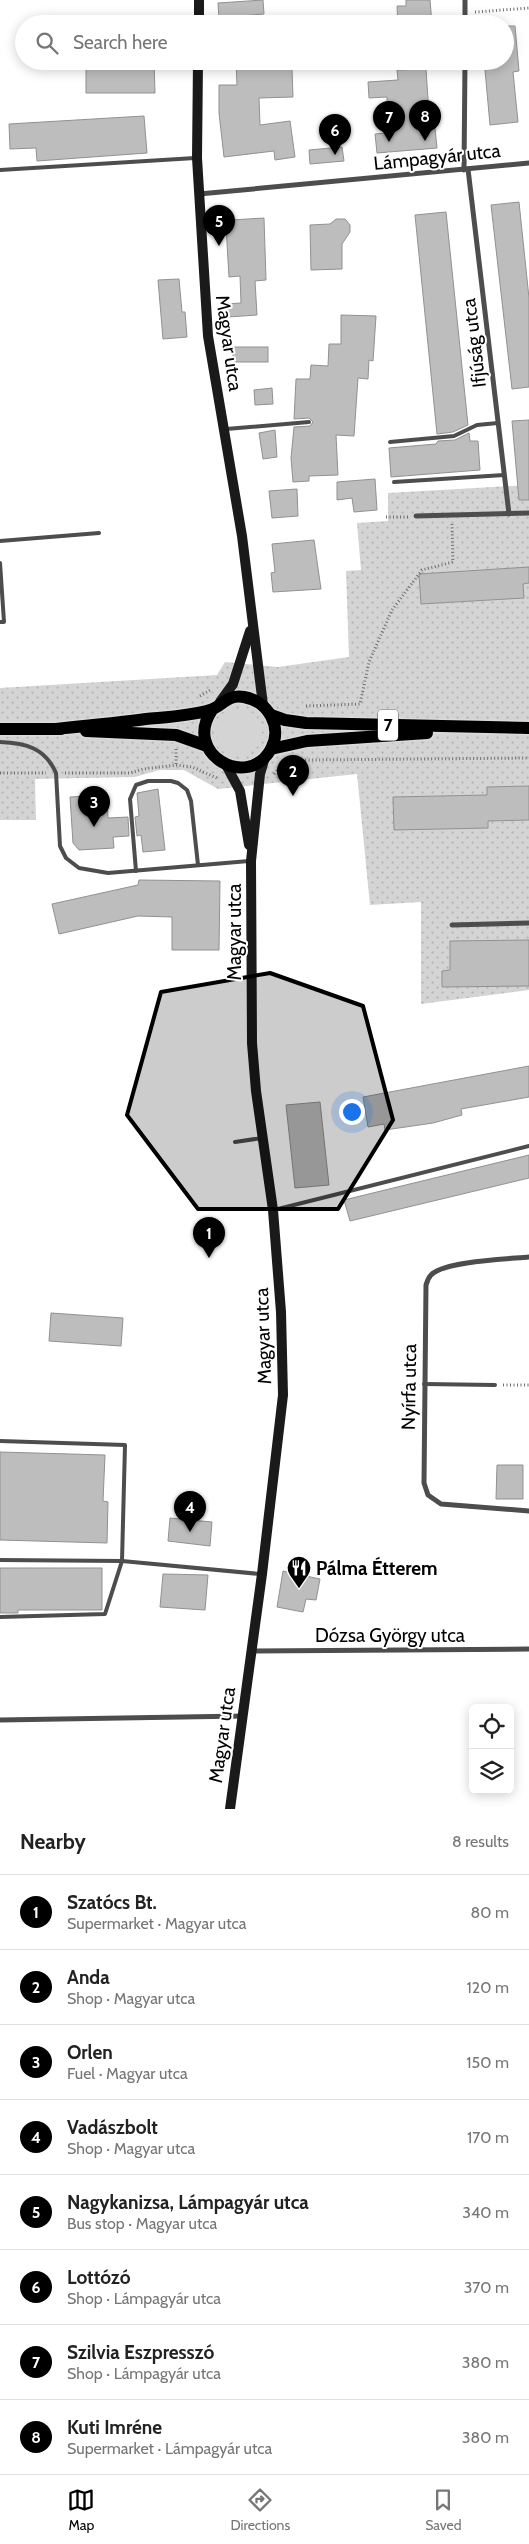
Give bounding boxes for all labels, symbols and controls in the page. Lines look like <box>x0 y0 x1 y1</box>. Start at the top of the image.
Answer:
search box <box>15 15 514 70</box>
icon: search <box>33 29 61 57</box>
text: Search here <box>73 31 167 54</box>
pin: 8 <box>409 100 441 141</box>
pin: 7 <box>373 101 405 142</box>
pin: 6 <box>319 114 351 155</box>
street label: Lámpagyár utca <box>372 139 502 175</box>
pin: 5 <box>203 205 235 246</box>
street label: Magyar utca <box>211 293 247 393</box>
street label: Ifjúság utca <box>457 297 491 389</box>
road number: 7 <box>378 710 398 740</box>
pin: 2 <box>277 755 309 796</box>
pin: 3 <box>78 786 110 827</box>
street label: Magyar utca <box>223 884 246 980</box>
your location <box>339 1099 365 1125</box>
pin: 1 <box>193 1217 225 1258</box>
street label: Magyar utca <box>250 1287 276 1385</box>
street label: Nyírfa utca <box>397 1344 421 1430</box>
pin: 4 <box>174 1491 206 1532</box>
restaurant icon: Pálma Étterem <box>286 1555 312 1589</box>
place label: Pálma Étterem <box>316 1556 438 1580</box>
street label: Dózsa György utca <box>315 1624 465 1647</box>
street label: Magyar utca <box>204 1685 240 1785</box>
map controls <box>469 1704 514 1794</box>
button: locate <box>469 1704 514 1749</box>
button: layers <box>469 1749 514 1794</box>
text: Nearby <box>20 1829 86 1854</box>
text: 8 results <box>452 1832 509 1851</box>
text: Szatócs Bt. <box>67 1891 157 1914</box>
text: 1 <box>33 1903 39 1922</box>
text: 80 m <box>471 1903 509 1922</box>
text: Supermarket · Magyar utca <box>67 1914 247 1933</box>
text: Anda <box>67 1966 110 1989</box>
text: 2 <box>32 1978 40 1997</box>
text: 120 m <box>467 1978 509 1997</box>
text: Shop · Magyar utca <box>67 1989 195 2008</box>
text: Orlen <box>67 2041 113 2064</box>
text: 3 <box>32 2053 40 2072</box>
text: 150 m <box>466 2053 509 2072</box>
text: Fuel · Magyar utca <box>67 2064 188 2083</box>
text: Vadászbolt <box>67 2116 158 2139</box>
text: 4 <box>31 2128 41 2147</box>
text: 170 m <box>467 2128 509 2147</box>
text: Shop · Magyar utca <box>67 2139 195 2158</box>
text: Nagykanizsa, Lámpagyár utca <box>67 2191 309 2214</box>
text: 5 <box>32 2203 40 2222</box>
text: 340 m <box>462 2203 509 2222</box>
text: Bus stop · Magyar utca <box>67 2214 217 2233</box>
text: Lottózó <box>67 2266 131 2289</box>
text: 6 <box>32 2278 41 2297</box>
text: 370 m <box>464 2278 509 2297</box>
text: Shop · Lámpagyár utca <box>67 2289 221 2308</box>
text: Szilvia Eszpresszó <box>67 2341 214 2364</box>
text: 7 <box>32 2353 40 2372</box>
text: 380 m <box>462 2353 509 2372</box>
text: Shop · Lámpagyár utca <box>67 2364 221 2383</box>
text: Kuti Imréne <box>67 2416 162 2439</box>
text: 8 <box>31 2428 41 2447</box>
text: 380 m <box>462 2428 509 2447</box>
text: Supermarket · Lámpagyár utca <box>67 2439 272 2458</box>
tab: Map <box>67 2486 95 2534</box>
tab: Directions <box>230 2486 290 2534</box>
tab: Saved <box>425 2486 462 2534</box>

